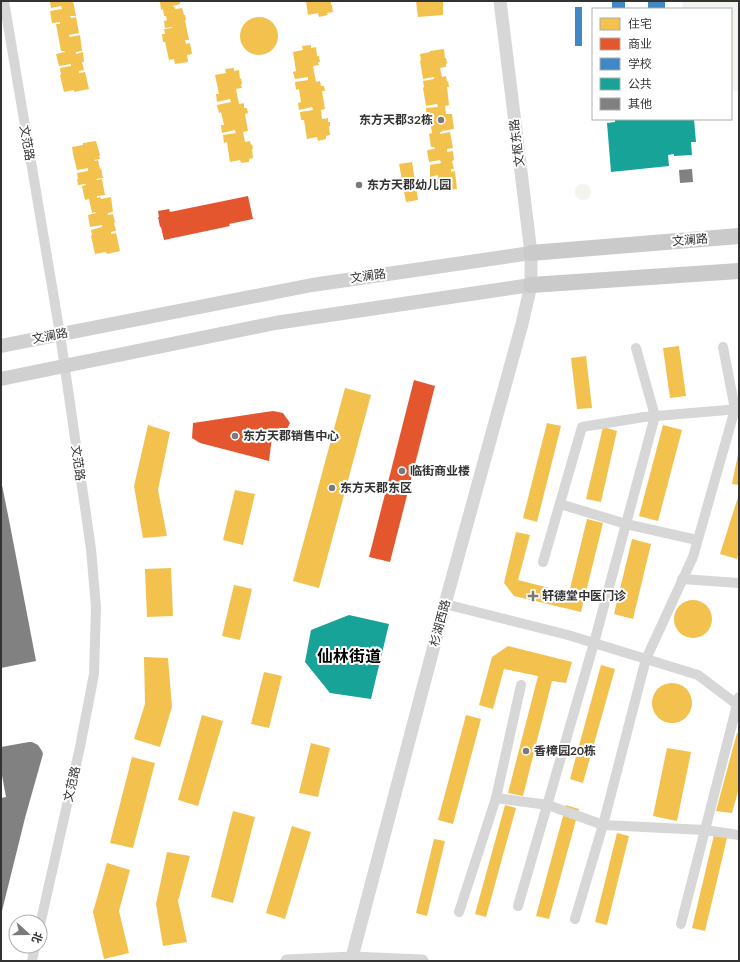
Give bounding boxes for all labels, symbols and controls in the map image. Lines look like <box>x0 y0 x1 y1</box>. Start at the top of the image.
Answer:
legend <box>592 8 732 120</box>
text: 住宅 <box>628 16 652 31</box>
text: 商业 <box>628 36 652 51</box>
text: 学校 <box>628 56 652 71</box>
text: 公共 <box>628 76 652 91</box>
text: 其他 <box>628 96 652 111</box>
place label: 东方天郡32栋 <box>359 112 433 127</box>
marker: 东方天郡32栋 <box>436 115 446 125</box>
street label: 文枢东路 <box>506 118 527 168</box>
street label: 文范路 <box>17 124 38 162</box>
place label: 东方天郡幼儿园 <box>367 177 451 192</box>
marker: 东方天郡幼儿园 <box>354 180 364 190</box>
street label: 文澜路 <box>671 230 709 249</box>
street label: 文澜路 <box>349 266 387 285</box>
street label: 文澜路 <box>31 325 69 346</box>
place label: 东方天郡销售中心 <box>243 428 339 443</box>
marker: 东方天郡销售中心 <box>230 431 240 441</box>
street label: 文范路 <box>69 444 88 482</box>
place label: 临街商业楼 <box>410 463 470 478</box>
marker: 临街商业楼 <box>397 466 407 476</box>
place label: 东方天郡东区 <box>340 480 412 495</box>
marker: 东方天郡东区 <box>327 483 337 493</box>
place label: 轩德堂中医门诊 <box>542 588 627 603</box>
marker: 轩德堂中医门诊 <box>527 590 539 602</box>
street label: 杉湖西路 <box>426 598 453 648</box>
district label: 仙林街道 <box>317 646 381 665</box>
place label: 香樟园20栋 <box>534 743 596 758</box>
marker: 香樟园20栋 <box>521 746 531 756</box>
street label: 文范路 <box>60 765 83 803</box>
north arrow <box>8 914 48 954</box>
text: 北 <box>30 930 46 945</box>

